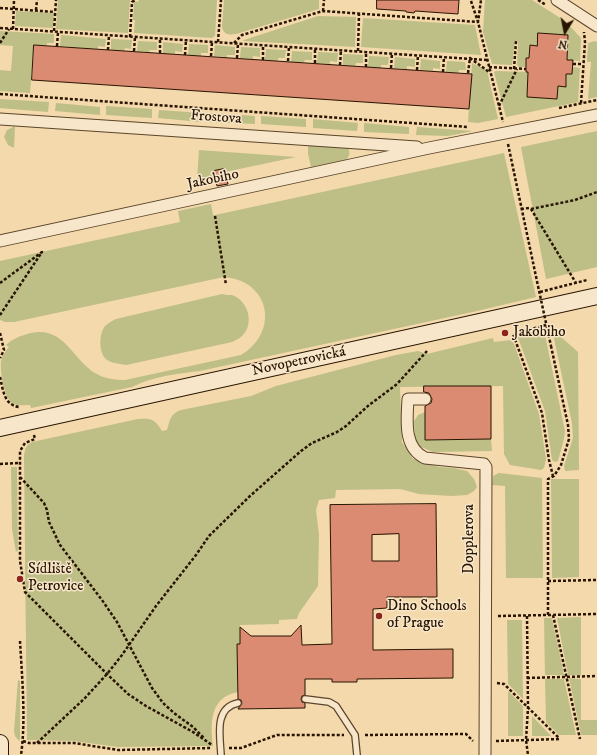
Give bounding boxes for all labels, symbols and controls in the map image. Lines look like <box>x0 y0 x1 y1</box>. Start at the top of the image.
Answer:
north arrow <box>545 12 585 52</box>
text: N <box>557 36 569 51</box>
street label: Frostova <box>190 107 242 129</box>
street label: Jakobiho <box>185 166 241 194</box>
place label: Jakobiho <box>513 324 566 342</box>
marker: Jakobiho <box>500 328 510 338</box>
street label: Novopetrovická <box>251 343 347 381</box>
street label: Dopplerova <box>461 504 479 574</box>
place label: Sídliště Petrovice <box>28 561 84 596</box>
marker: Sídliště Petrovice <box>15 574 25 584</box>
place label: Dino Schools of Prague <box>387 598 467 633</box>
marker: Dino Schools of Prague <box>374 611 384 621</box>

